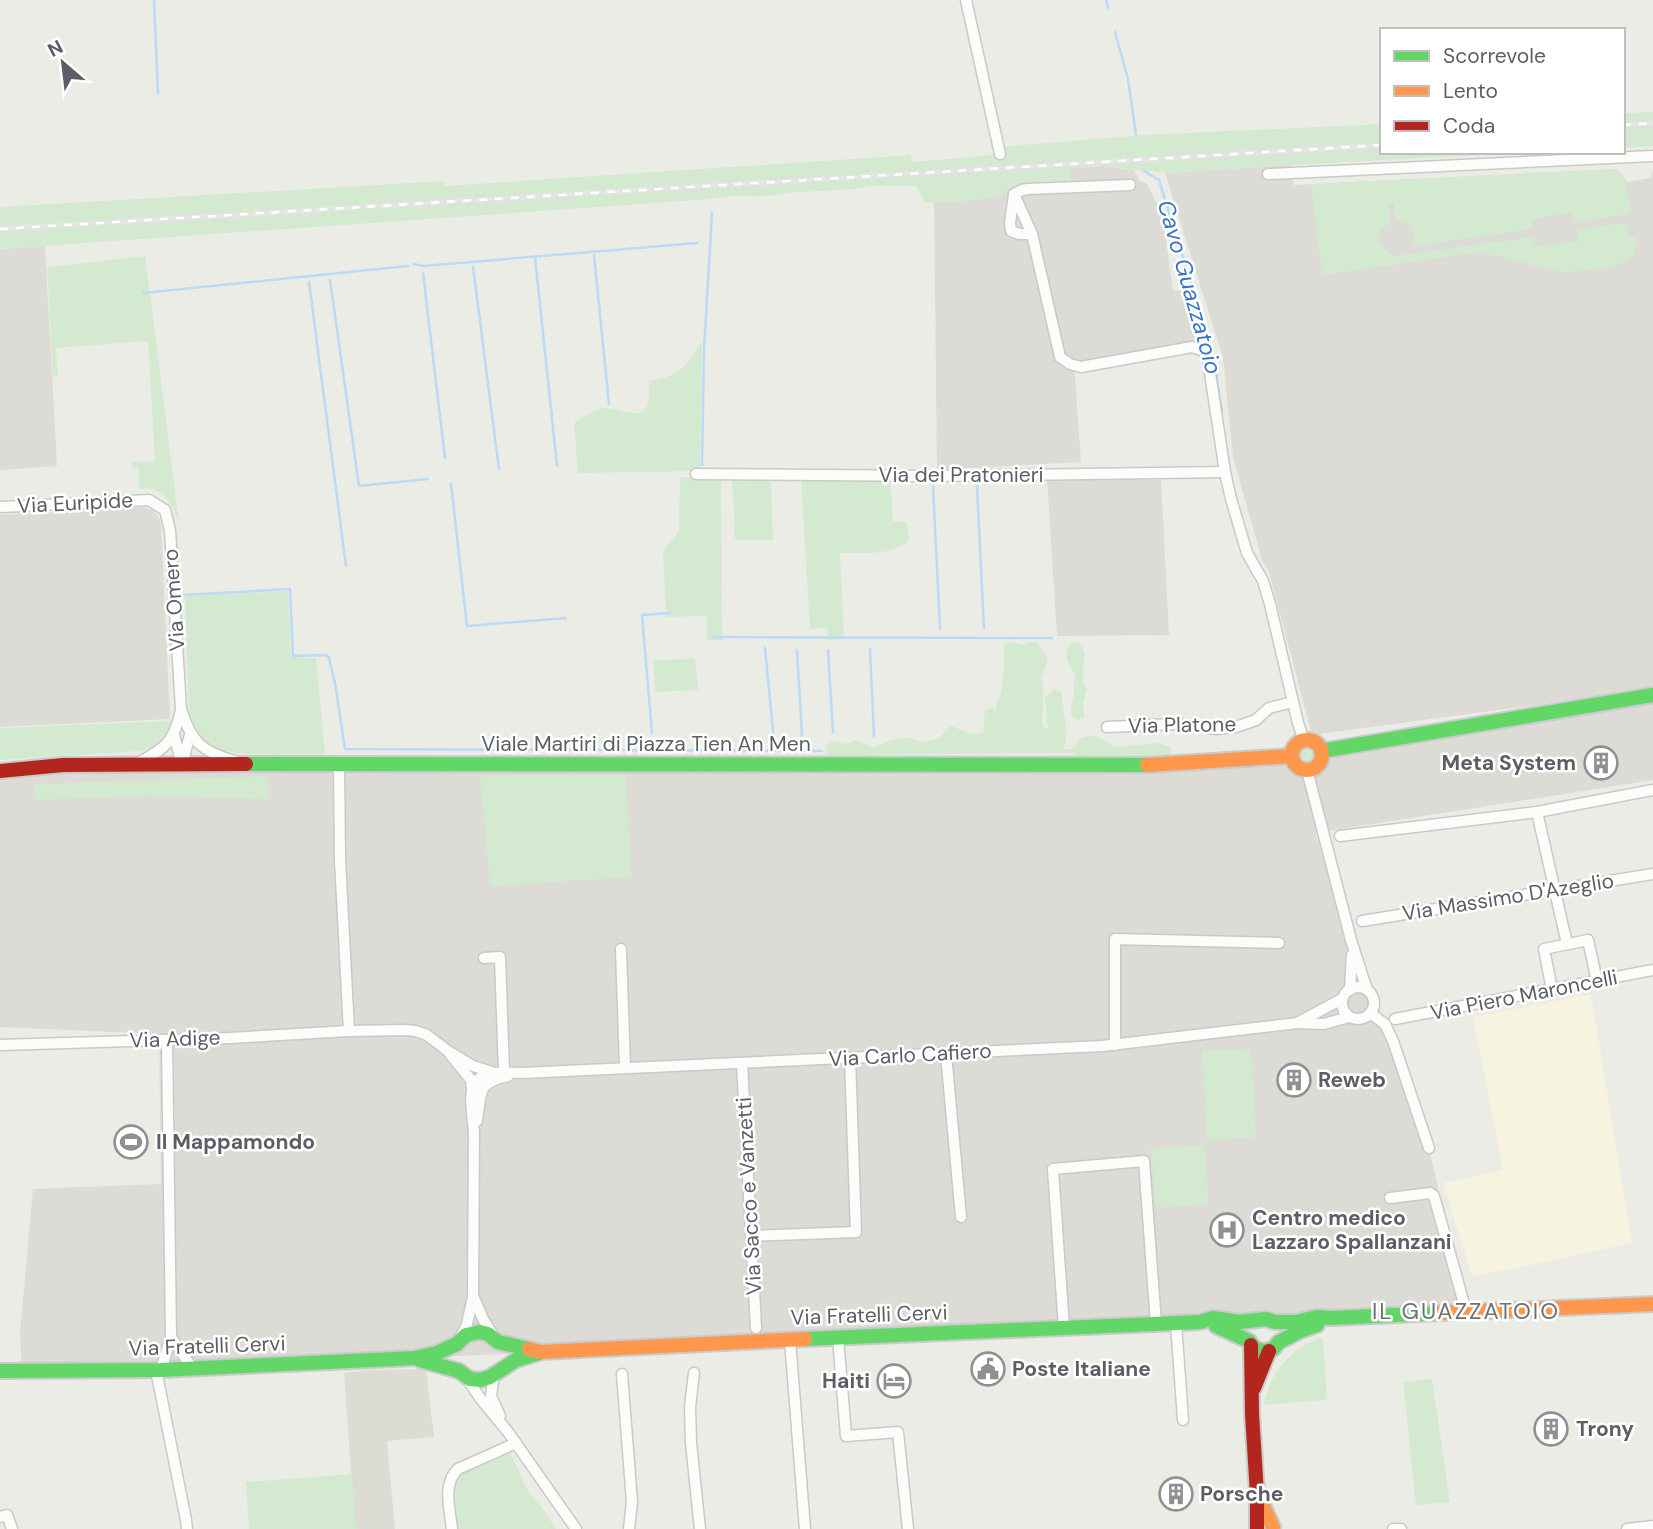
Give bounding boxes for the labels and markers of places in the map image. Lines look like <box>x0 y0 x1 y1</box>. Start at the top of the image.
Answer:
building icon: Meta System <box>1582 744 1620 782</box>
place label: Meta System <box>1442 749 1576 777</box>
building icon: Reweb <box>1275 1061 1313 1099</box>
place label: Reweb <box>1318 1066 1386 1094</box>
sports icon: Il Mappamondo <box>112 1123 150 1161</box>
place label: Il Mappamondo <box>156 1128 315 1156</box>
place label: Centro medico Lazzaro Spallanzani <box>1252 1204 1452 1256</box>
hospital icon: Centro medico Lazzaro Spallanzani <box>1208 1211 1246 1249</box>
public building icon: Poste Italiane <box>969 1350 1007 1388</box>
place label: Poste Italiane <box>1012 1355 1151 1383</box>
hotel icon: Haiti <box>875 1362 913 1400</box>
place label: Haiti <box>822 1367 870 1395</box>
building icon: Trony <box>1532 1410 1570 1448</box>
place label: Trony <box>1576 1415 1634 1443</box>
building icon: Porsche <box>1157 1475 1195 1513</box>
place label: Porsche <box>1200 1480 1283 1508</box>

